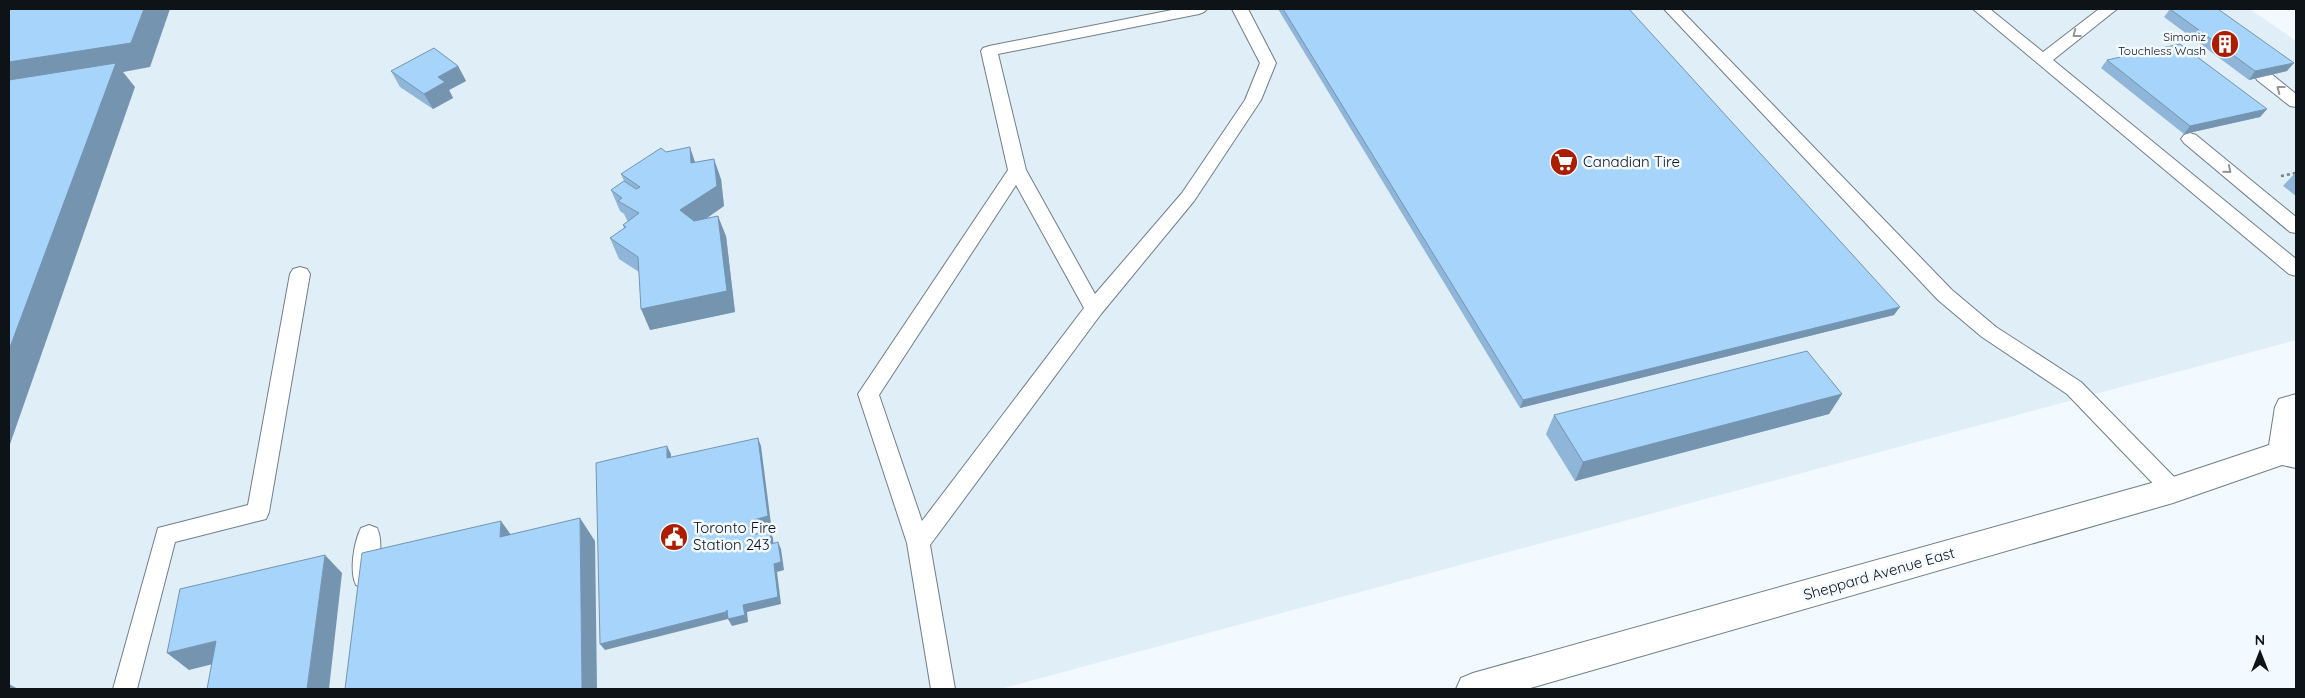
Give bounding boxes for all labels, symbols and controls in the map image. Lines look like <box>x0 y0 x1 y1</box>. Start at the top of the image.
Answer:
one-way arrow <box>2072 28 2081 37</box>
place label: Simoniz Touchless Wash <box>2118 29 2206 58</box>
building icon: Simoniz Touchless Wash <box>2210 29 2240 59</box>
one-way arrow <box>2276 86 2285 95</box>
supermarket icon: Canadian Tire <box>1549 147 1579 177</box>
place label: Canadian Tire <box>1583 152 1680 171</box>
one-way arrow <box>2222 165 2231 174</box>
place label: Toronto Fire Station 243 <box>693 518 776 554</box>
public building icon: Toronto Fire Station 243 <box>659 522 689 552</box>
street label: Sheppard Avenue East <box>1801 543 1957 604</box>
north arrow <box>2235 628 2285 678</box>
text: N <box>2255 631 2265 649</box>

